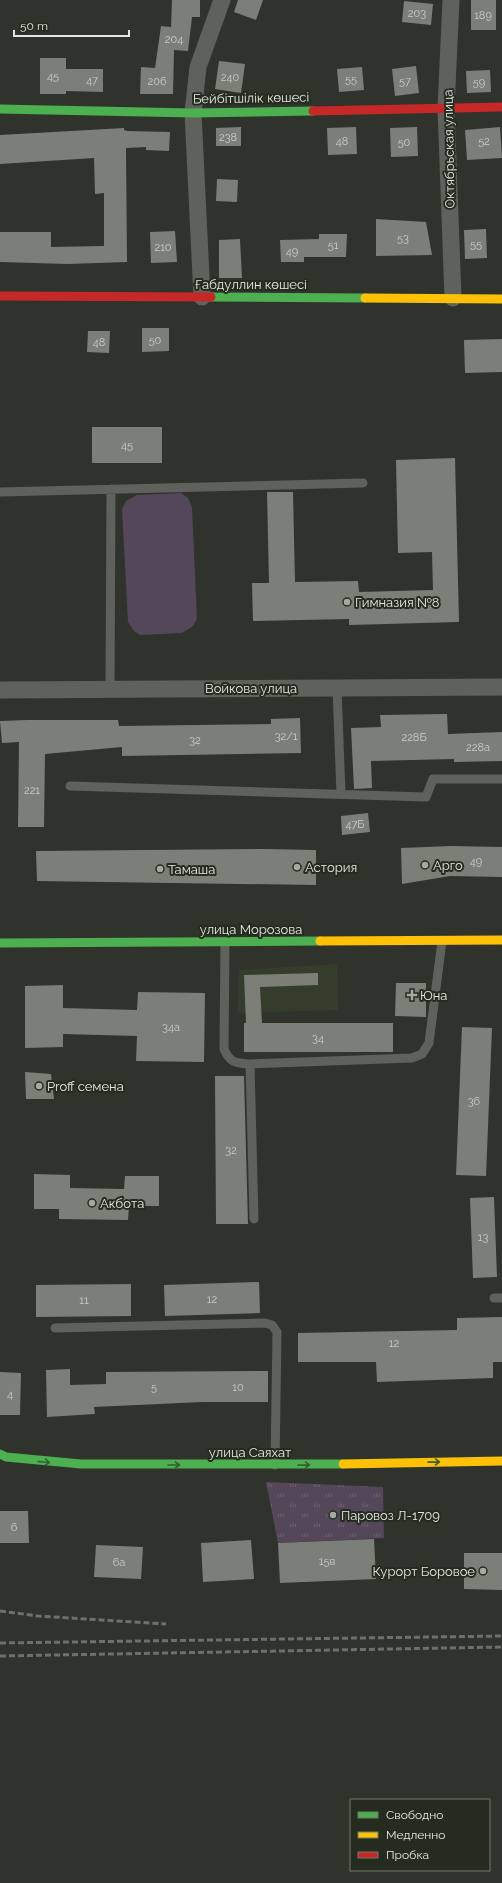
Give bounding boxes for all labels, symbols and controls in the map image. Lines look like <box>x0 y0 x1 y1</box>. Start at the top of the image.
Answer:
house number: 203 <box>408 7 426 20</box>
house number: 189 <box>474 9 492 22</box>
scale bar <box>14 12 129 38</box>
text: 50 m <box>20 19 48 33</box>
house number: 204 <box>165 33 183 46</box>
house number: 45 <box>47 70 59 83</box>
house number: 240 <box>221 71 239 84</box>
house number: 55 <box>345 73 357 86</box>
house number: 47 <box>86 74 98 87</box>
house number: 206 <box>147 75 167 88</box>
house number: 57 <box>399 75 411 88</box>
house number: 59 <box>473 76 485 89</box>
street label: Бейбітшілік көшесі <box>193 89 309 107</box>
street label: Октябрьская улица <box>440 89 458 209</box>
house number: 238 <box>219 131 237 144</box>
house number: 48 <box>336 135 348 148</box>
house number: 52 <box>478 135 490 148</box>
house number: 50 <box>398 136 411 149</box>
house number: 53 <box>397 232 409 245</box>
house number: 55 <box>470 238 482 251</box>
house number: 51 <box>328 239 339 252</box>
house number: 210 <box>154 241 172 254</box>
house number: 49 <box>286 245 298 258</box>
street label: Ғабдуллин көшесі <box>195 277 307 292</box>
house number: 50 <box>149 334 162 347</box>
house number: 48 <box>93 336 105 349</box>
house number: 45 <box>121 439 133 452</box>
place label: Гимназия №8 <box>355 595 440 610</box>
marker: Гимназия №8 <box>342 597 352 607</box>
street label: Войкова улица <box>205 681 297 696</box>
house number: 32/1 <box>275 730 298 743</box>
house number: 228Б <box>401 731 427 744</box>
house number: 32 <box>189 734 201 747</box>
house number: 228а <box>466 741 490 754</box>
house number: 221 <box>24 784 40 797</box>
house number: 47Б <box>345 818 365 831</box>
house number: 49 <box>470 855 482 868</box>
place label: Арго <box>433 858 463 873</box>
place label: Астория <box>305 860 357 875</box>
marker: Арго <box>420 860 430 870</box>
place label: Тамаша <box>168 862 215 877</box>
marker: Астория <box>292 862 302 872</box>
marker: Тамаша <box>155 864 165 874</box>
street label: улица Морозова <box>200 922 302 937</box>
place label: Юна <box>420 988 447 1003</box>
marker: Юна <box>407 990 417 1000</box>
house number: 34а <box>162 1021 180 1034</box>
house number: 34 <box>312 1032 324 1045</box>
place label: Proff семена <box>47 1079 124 1094</box>
marker: Proff семена <box>34 1081 44 1091</box>
house number: 36 <box>468 1095 481 1108</box>
house number: 32 <box>225 1144 237 1157</box>
place label: Акбота <box>100 1196 144 1211</box>
marker: Акбота <box>87 1198 97 1208</box>
house number: 13 <box>478 1231 488 1244</box>
house number: 12 <box>207 1293 217 1306</box>
house number: 11 <box>79 1294 89 1307</box>
house number: 12 <box>389 1337 399 1350</box>
house number: 5 <box>151 1381 157 1394</box>
house number: 10 <box>232 1381 244 1394</box>
house number: 4 <box>7 1388 13 1401</box>
street label: улица Саяхат <box>209 1445 291 1460</box>
one-way arrow <box>37 1458 50 1465</box>
one-way arrow <box>427 1458 440 1466</box>
one-way arrow <box>167 1461 180 1469</box>
one-way arrow <box>297 1461 310 1469</box>
place label: Паровоз Л-1709 <box>341 1508 440 1523</box>
marker: Паровоз Л-1709 <box>328 1510 338 1520</box>
house number: 6 <box>11 1521 18 1534</box>
house number: 15в <box>319 1555 335 1568</box>
house number: 6а <box>113 1556 125 1569</box>
place label: Курорт Боровое <box>373 1564 475 1579</box>
marker: Курорт Боровое <box>478 1566 488 1576</box>
legend <box>350 1799 490 1871</box>
text: Свободно <box>386 1808 443 1822</box>
text: Медленно <box>386 1828 445 1842</box>
text: Пробка <box>386 1848 429 1862</box>

